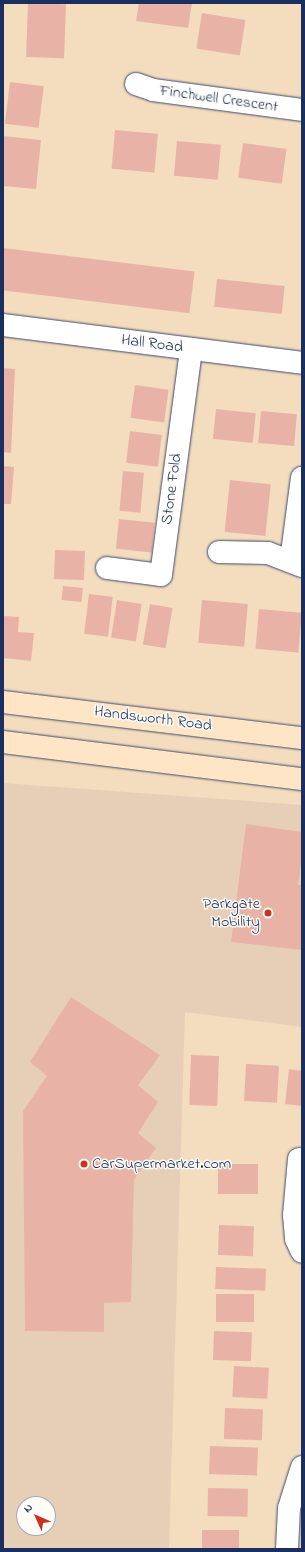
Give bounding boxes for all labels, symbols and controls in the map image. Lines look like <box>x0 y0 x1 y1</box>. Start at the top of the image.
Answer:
street label: Finchwell Crescent <box>159 81 279 117</box>
street label: Hall Road <box>120 331 184 357</box>
street label: Stone Fold <box>158 452 186 526</box>
street label: Handsworth Road <box>93 702 213 736</box>
place label: Parkgate Mobility <box>203 894 260 932</box>
marker: Parkgate Mobility <box>263 908 273 918</box>
place label: CarSupermarket.com <box>92 1154 231 1174</box>
marker: CarSupermarket.com <box>79 1159 89 1169</box>
north arrow <box>16 1496 56 1536</box>
text: N <box>20 1500 37 1517</box>

